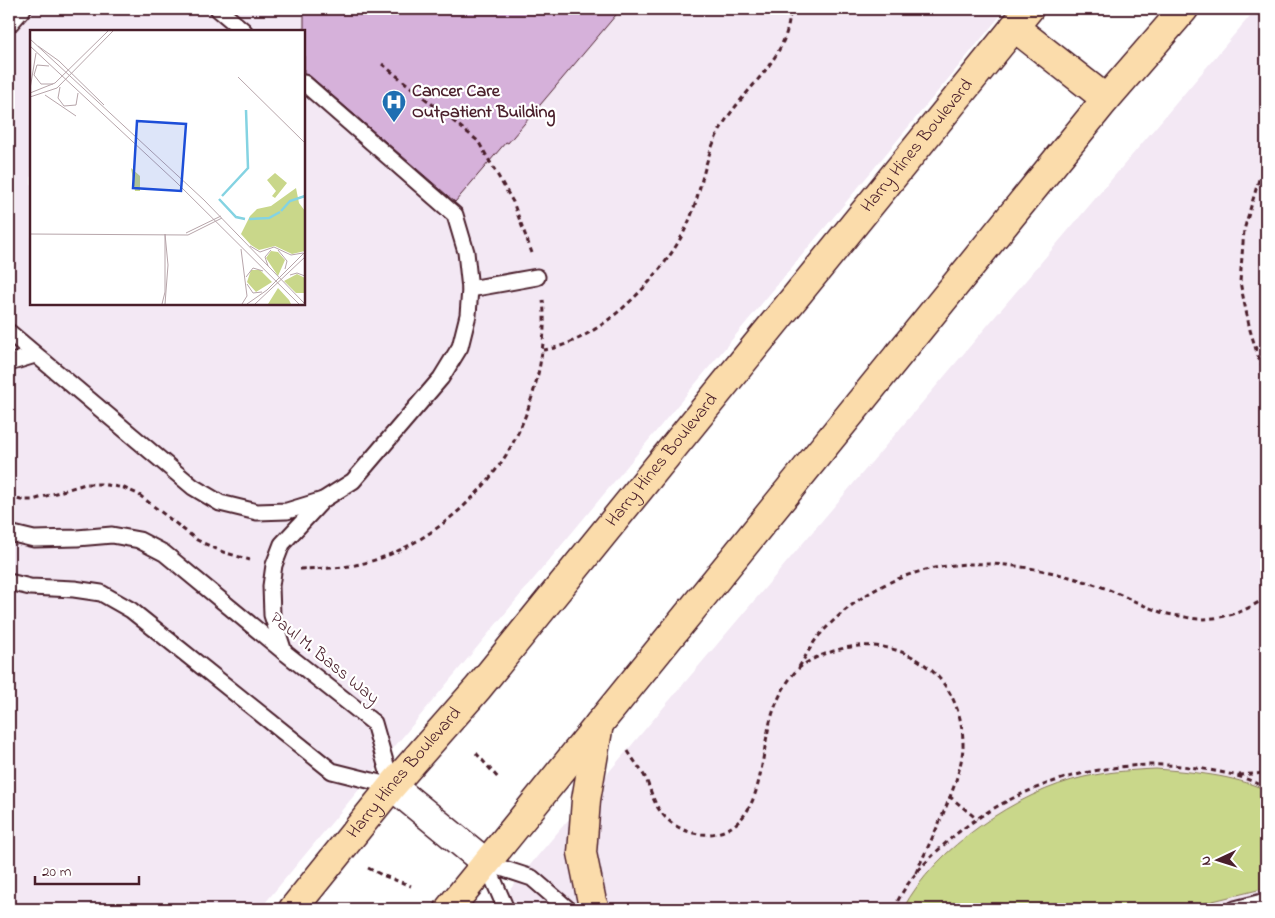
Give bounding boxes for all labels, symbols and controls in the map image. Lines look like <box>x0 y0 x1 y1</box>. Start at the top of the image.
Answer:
inset map <box>30 30 305 305</box>
street label: Harry Hines Boulevard <box>855 74 980 219</box>
place label: Cancer Care Outpatient Building <box>412 79 555 127</box>
hospital icon: Cancer Care Outpatient Building <box>381 89 407 123</box>
street label: Harry Hines Boulevard <box>600 388 725 533</box>
street label: Paul M. Bass Way <box>264 607 384 711</box>
street label: Harry Hines Boulevard <box>341 702 468 845</box>
north arrow <box>1192 836 1242 886</box>
scale bar <box>35 853 139 885</box>
text: N <box>1196 855 1217 866</box>
text: 20 m <box>42 861 72 883</box>

